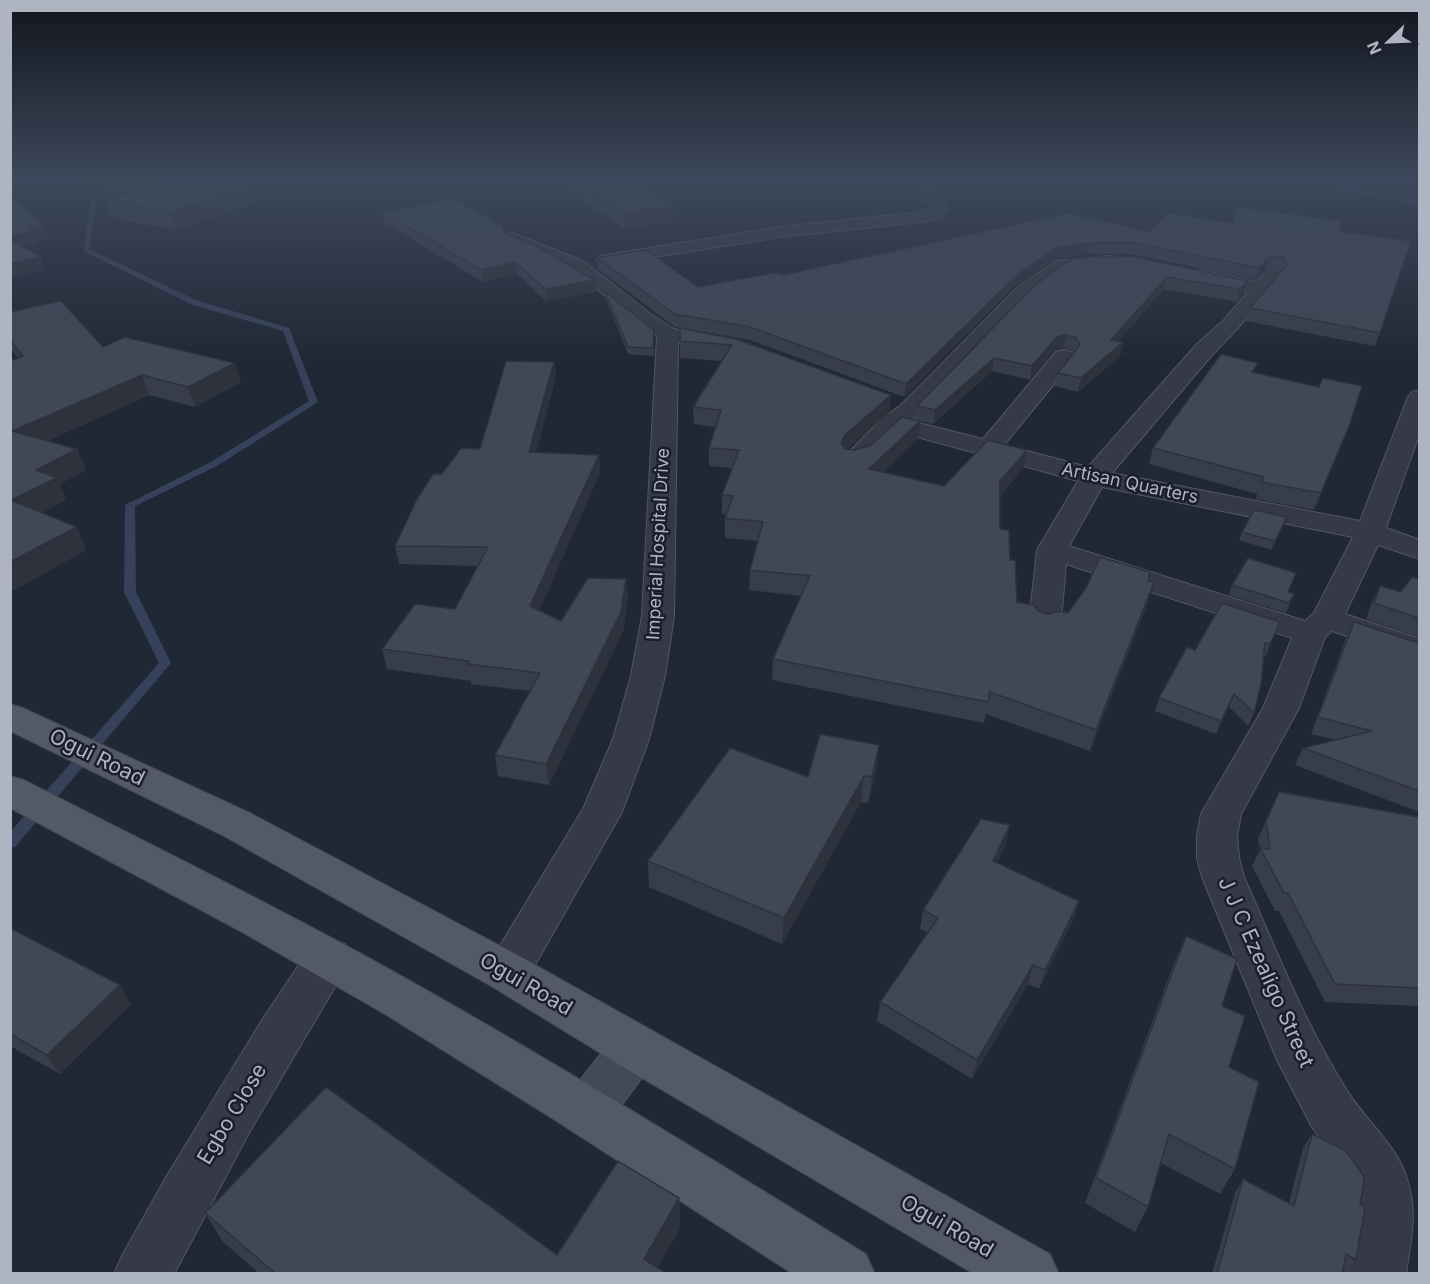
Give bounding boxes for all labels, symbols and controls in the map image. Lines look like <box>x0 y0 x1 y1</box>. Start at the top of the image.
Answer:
north arrow <box>1358 12 1418 72</box>
text: N <box>1363 38 1386 57</box>
street label: Imperial Hospital Drive <box>642 447 673 641</box>
street label: Artisan Quarters <box>1060 458 1200 507</box>
street label: Ogui Road <box>45 723 149 790</box>
street label: J J C Ezealigo Street <box>1213 873 1320 1071</box>
street label: Ogui Road <box>475 947 577 1020</box>
street label: Egbo Close <box>192 1059 271 1169</box>
street label: Ogui Road <box>896 1189 998 1262</box>

